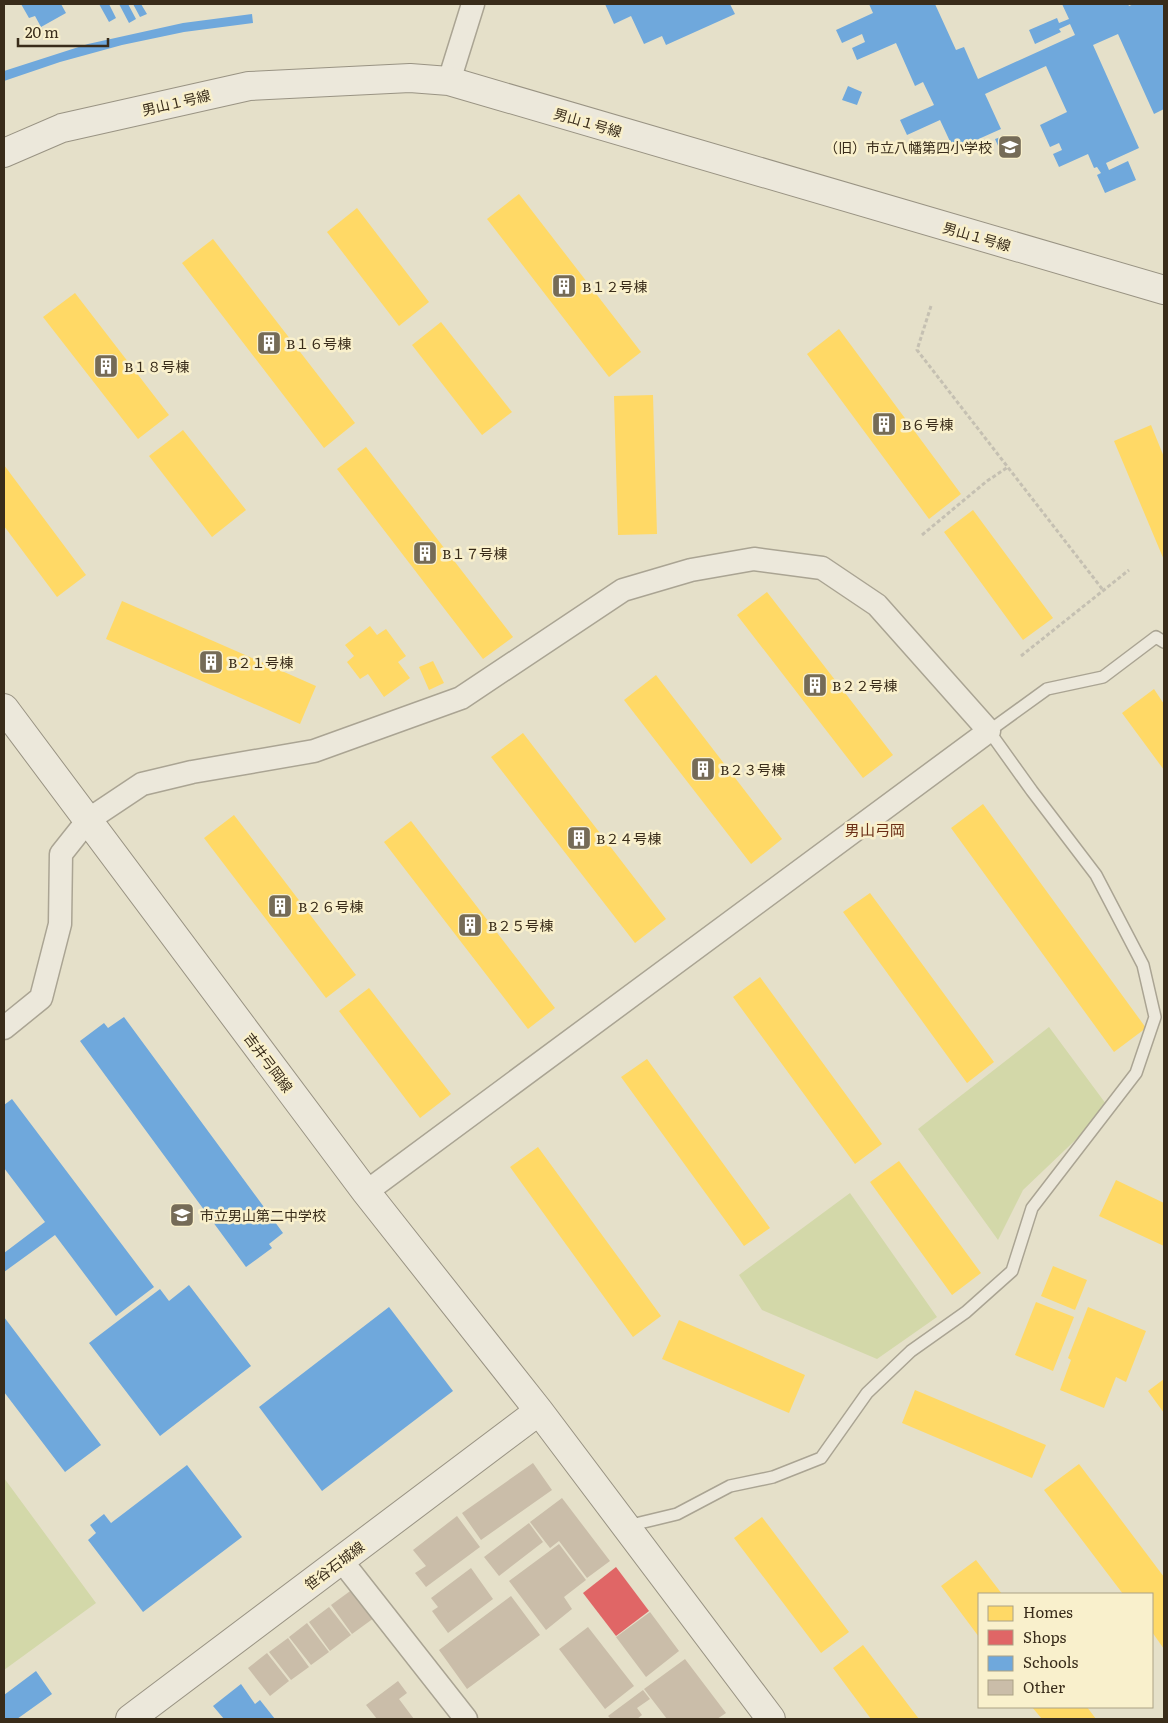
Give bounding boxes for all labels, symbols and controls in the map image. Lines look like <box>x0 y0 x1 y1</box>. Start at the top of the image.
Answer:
scale bar <box>18 15 108 47</box>
text: 20 m <box>25 20 59 43</box>
street label: 男山１号線 <box>140 84 212 120</box>
street label: 男山１号線 <box>552 103 624 141</box>
school or university icon: （旧）市立八幡第四小学校 <box>997 134 1023 160</box>
place label: （旧）市立八幡第四小学校 <box>824 137 992 157</box>
street label: 男山１号線 <box>941 217 1013 255</box>
building icon: B１２号棟 <box>551 273 577 299</box>
place label: B１２号棟 <box>582 276 647 296</box>
building icon: B１６号棟 <box>256 330 282 356</box>
place label: B１６号棟 <box>286 333 351 353</box>
building icon: B１８号棟 <box>93 353 119 379</box>
place label: B１８号棟 <box>124 356 189 376</box>
building icon: B６号棟 <box>871 411 897 437</box>
place label: B６号棟 <box>902 414 953 434</box>
building icon: B１７号棟 <box>412 540 438 566</box>
place label: B１７号棟 <box>442 543 507 563</box>
building icon: B２１号棟 <box>198 649 224 675</box>
place label: B２１号棟 <box>228 652 293 672</box>
building icon: B２２号棟 <box>802 672 828 698</box>
place label: B２２号棟 <box>832 675 897 695</box>
building icon: B２３号棟 <box>690 756 716 782</box>
place label: B２３号棟 <box>720 759 785 779</box>
district label: 男山弓岡 <box>845 818 905 841</box>
building icon: B２４号棟 <box>566 825 592 851</box>
place label: B２４号棟 <box>596 828 661 848</box>
building icon: B２６号棟 <box>267 893 293 919</box>
place label: B２６号棟 <box>298 896 363 916</box>
building icon: B２５号棟 <box>457 912 483 938</box>
place label: B２５号棟 <box>488 915 553 935</box>
street label: 吉井弓岡線 <box>240 1028 298 1096</box>
school or university icon: 市立男山第二中学校 <box>169 1202 195 1228</box>
place label: 市立男山第二中学校 <box>200 1205 326 1225</box>
street label: 笹谷石城線 <box>300 1536 368 1594</box>
legend <box>978 1593 1153 1708</box>
text: Homes <box>1023 1600 1073 1623</box>
text: Shops <box>1023 1625 1066 1648</box>
text: Schools <box>1023 1650 1079 1673</box>
text: Other <box>1023 1675 1065 1698</box>

